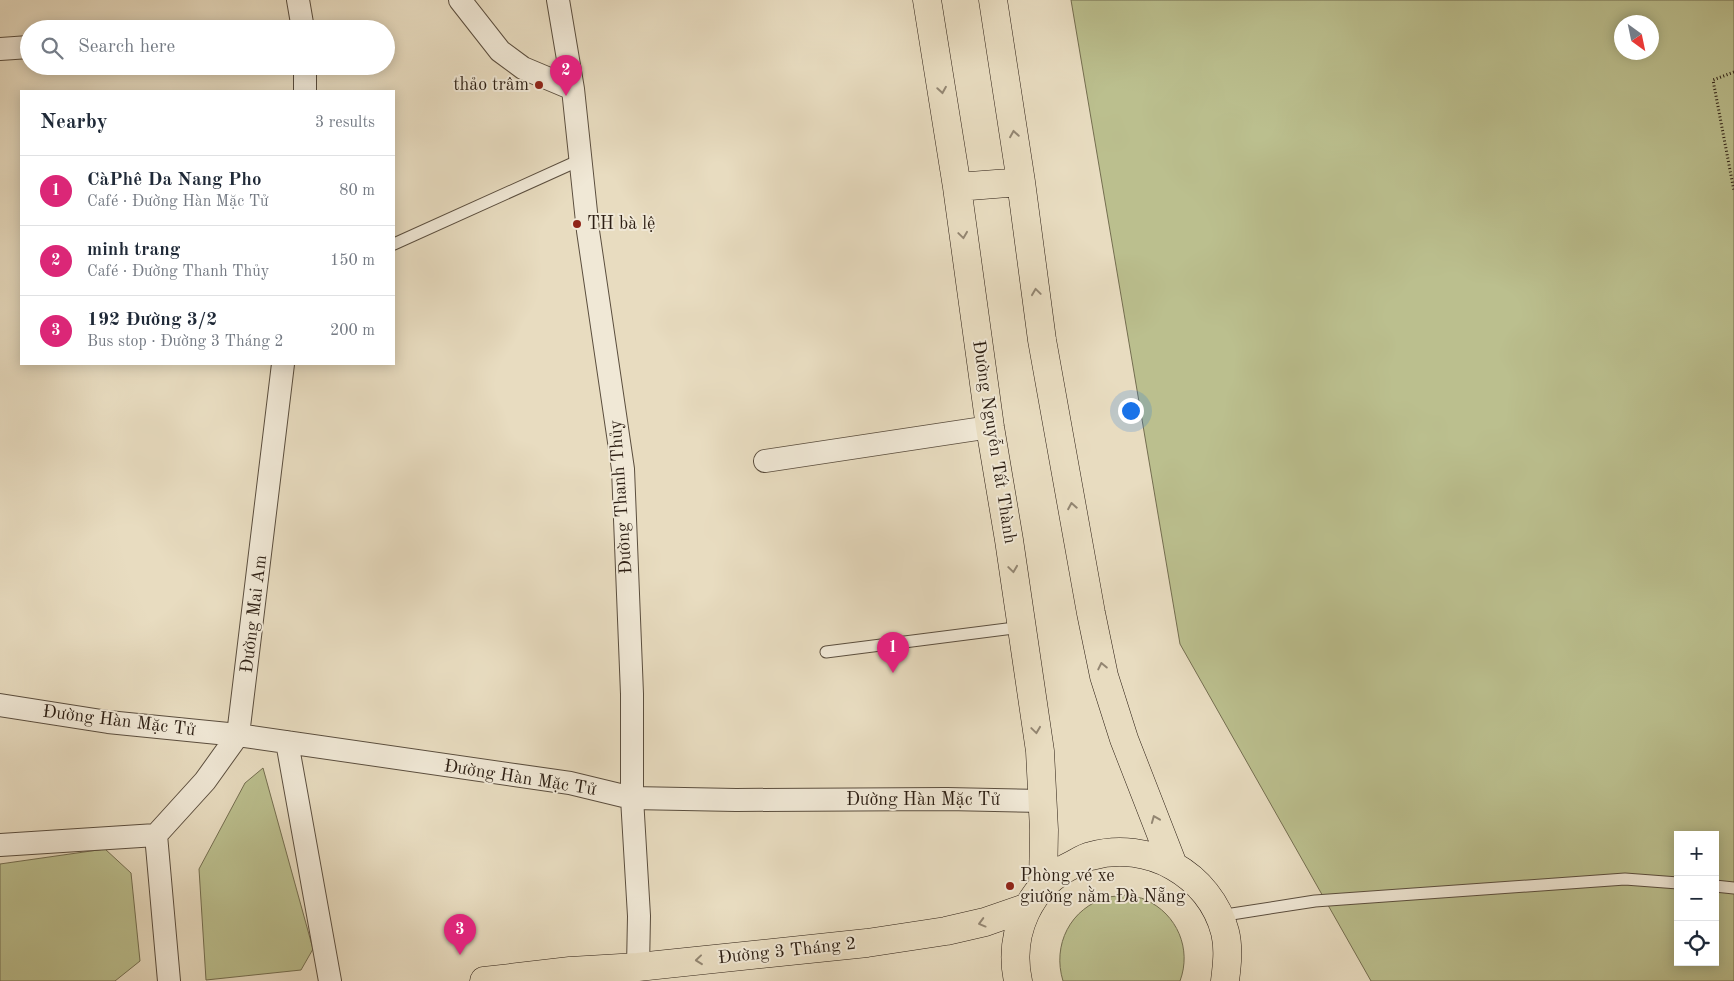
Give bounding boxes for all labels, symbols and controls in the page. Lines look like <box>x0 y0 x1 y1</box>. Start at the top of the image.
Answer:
north arrow <box>1614 15 1659 60</box>
search box <box>20 20 395 75</box>
icon: search <box>38 34 66 62</box>
text: Search here <box>78 38 175 57</box>
pin: 2 <box>550 55 582 96</box>
place label: thảo trâm <box>453 76 529 94</box>
marker: thảo trâm <box>533 79 545 91</box>
one-way arrow <box>936 86 946 95</box>
text: Nearby <box>40 112 108 133</box>
text: 3 results <box>315 115 375 131</box>
one-way arrow <box>1009 129 1019 138</box>
text: CàPhê Da Nang Pho <box>87 171 262 190</box>
text: 1 <box>51 183 61 199</box>
text: 80 m <box>339 183 375 199</box>
text: Café · Đường Hàn Mặc Tử <box>87 194 269 210</box>
place label: TH bà lệ <box>587 215 655 233</box>
marker: TH bà lệ <box>571 218 583 230</box>
one-way arrow <box>958 231 968 239</box>
text: minh trang <box>87 241 180 260</box>
text: 2 <box>51 253 61 269</box>
text: 150 m <box>330 253 375 269</box>
text: Café · Đường Thanh Thủy <box>87 264 269 280</box>
one-way arrow <box>1031 287 1042 295</box>
text: 192 Đường 3/2 <box>87 311 217 330</box>
text: 3 <box>51 323 61 339</box>
text: 200 m <box>330 323 375 339</box>
text: Bus stop · Đường 3 Tháng 2 <box>87 334 284 350</box>
street label: Đường Nguyễn Tất Thành <box>969 339 1021 545</box>
your location <box>1118 398 1144 424</box>
street label: Đường Thanh Thủy <box>607 419 635 575</box>
one-way arrow <box>1067 502 1077 511</box>
street label: Đường Mai Am <box>238 554 270 674</box>
one-way arrow <box>1008 564 1018 573</box>
pin: 1 <box>877 632 909 673</box>
one-way arrow <box>1097 661 1108 670</box>
street label: Đường Hàn Mặc Tử <box>41 703 197 739</box>
one-way arrow <box>1031 725 1041 734</box>
street label: Đường Hàn Mặc Tử <box>443 757 598 799</box>
street label: Đường Hàn Mặc Tử <box>846 791 1000 809</box>
one-way arrow <box>1151 815 1161 824</box>
map controls <box>1674 831 1719 966</box>
button: + <box>1674 831 1719 876</box>
place label: Phòng vé xe giường nằm Đà Nẵng <box>1020 867 1186 906</box>
button: − <box>1674 876 1719 921</box>
marker: Phòng vé xe giường nằm Đà Nẵng <box>1004 880 1016 892</box>
pin: 3 <box>444 914 476 955</box>
one-way arrow <box>978 917 986 927</box>
button: locate <box>1674 921 1719 966</box>
street label: Đường 3 Tháng 2 <box>717 935 857 967</box>
one-way arrow <box>695 954 703 965</box>

